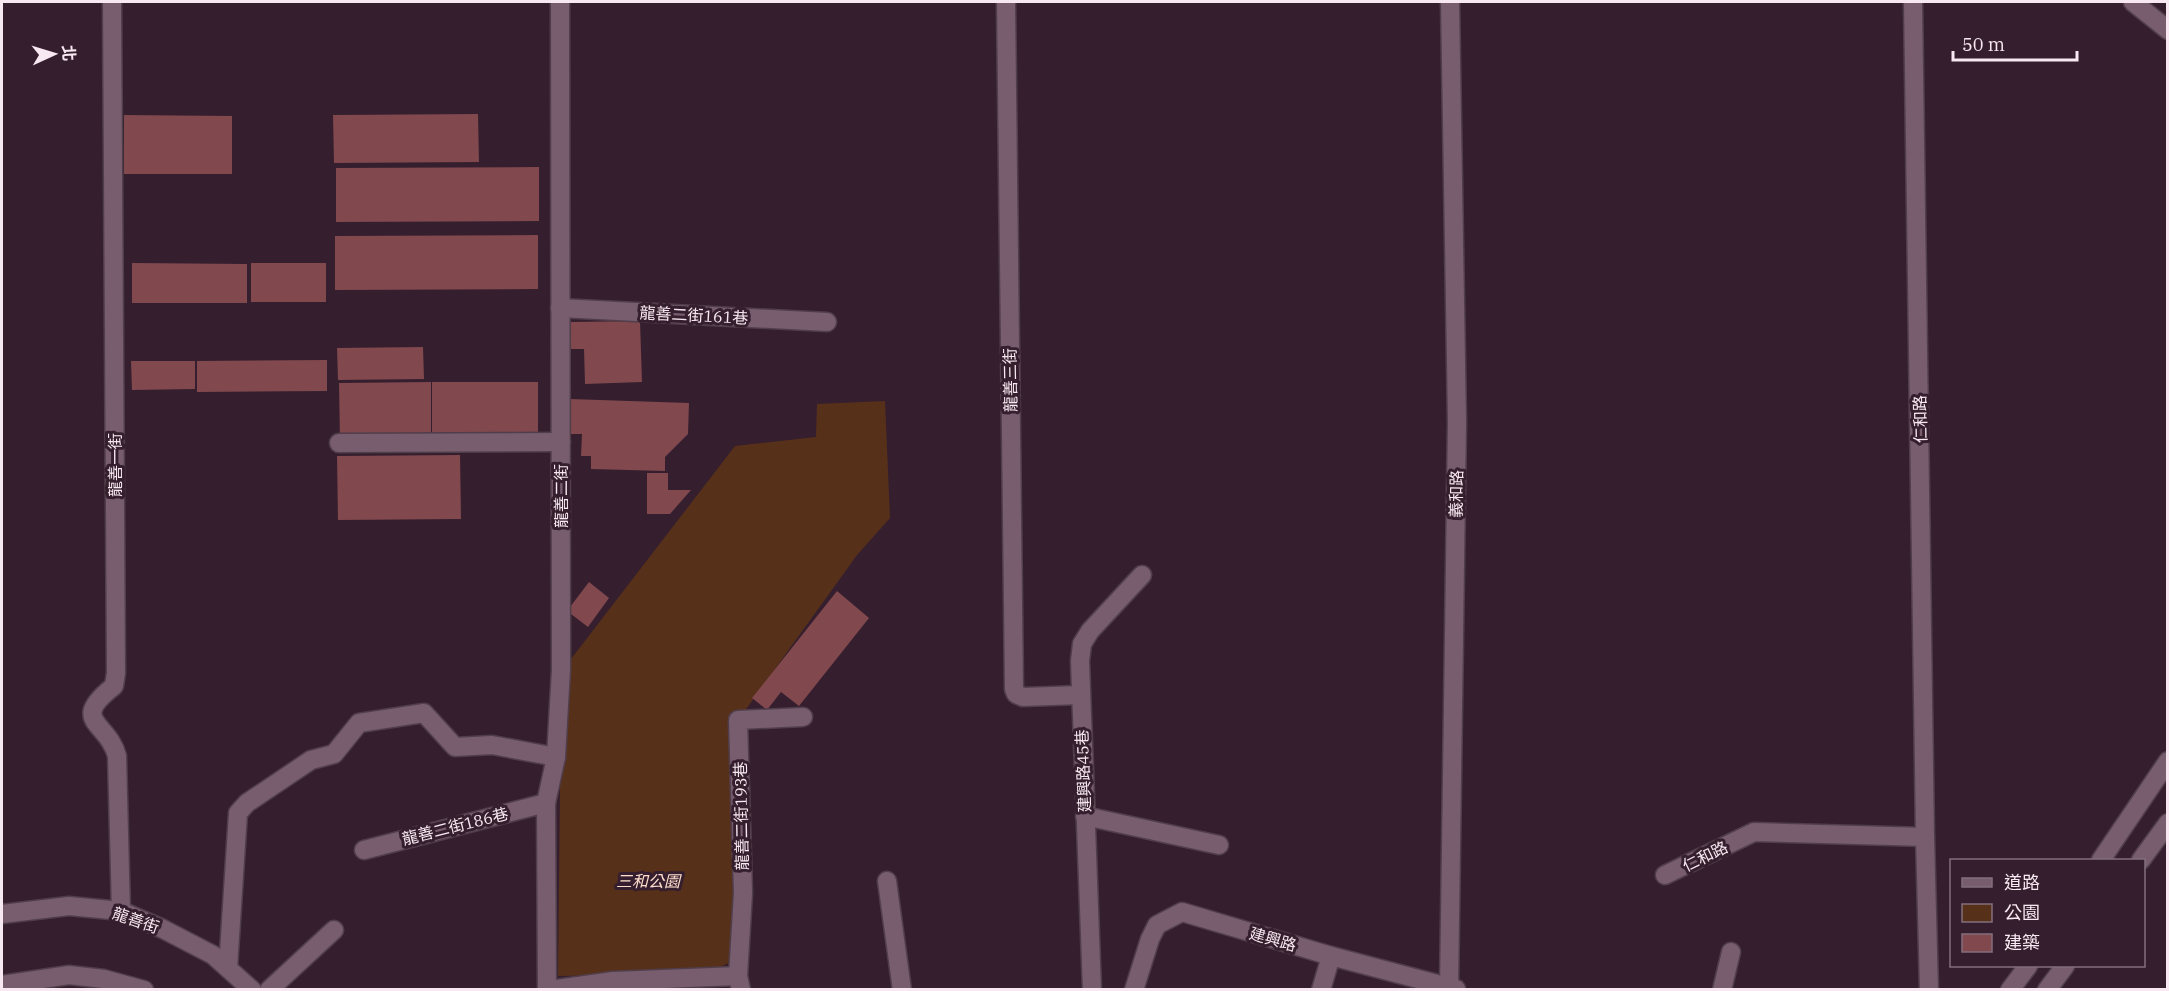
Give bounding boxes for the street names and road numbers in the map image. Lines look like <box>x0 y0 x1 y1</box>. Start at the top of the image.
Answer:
street label: 龍善二街161巷 <box>639 302 749 328</box>
street label: 龍善三街 <box>999 348 1021 412</box>
street label: 仁和路 <box>1910 395 1930 443</box>
street label: 龍善一街 <box>105 433 125 497</box>
street label: 龍善二街 <box>551 464 571 528</box>
street label: 義和路 <box>1446 470 1466 518</box>
street label: 建興路45巷 <box>1072 729 1094 813</box>
street label: 龍善二街193巷 <box>730 761 752 871</box>
street label: 龍善二街186巷 <box>400 803 510 849</box>
street label: 仁和路 <box>1679 836 1731 876</box>
street label: 龍善街 <box>110 903 162 937</box>
street label: 建興路 <box>1247 923 1299 955</box>

